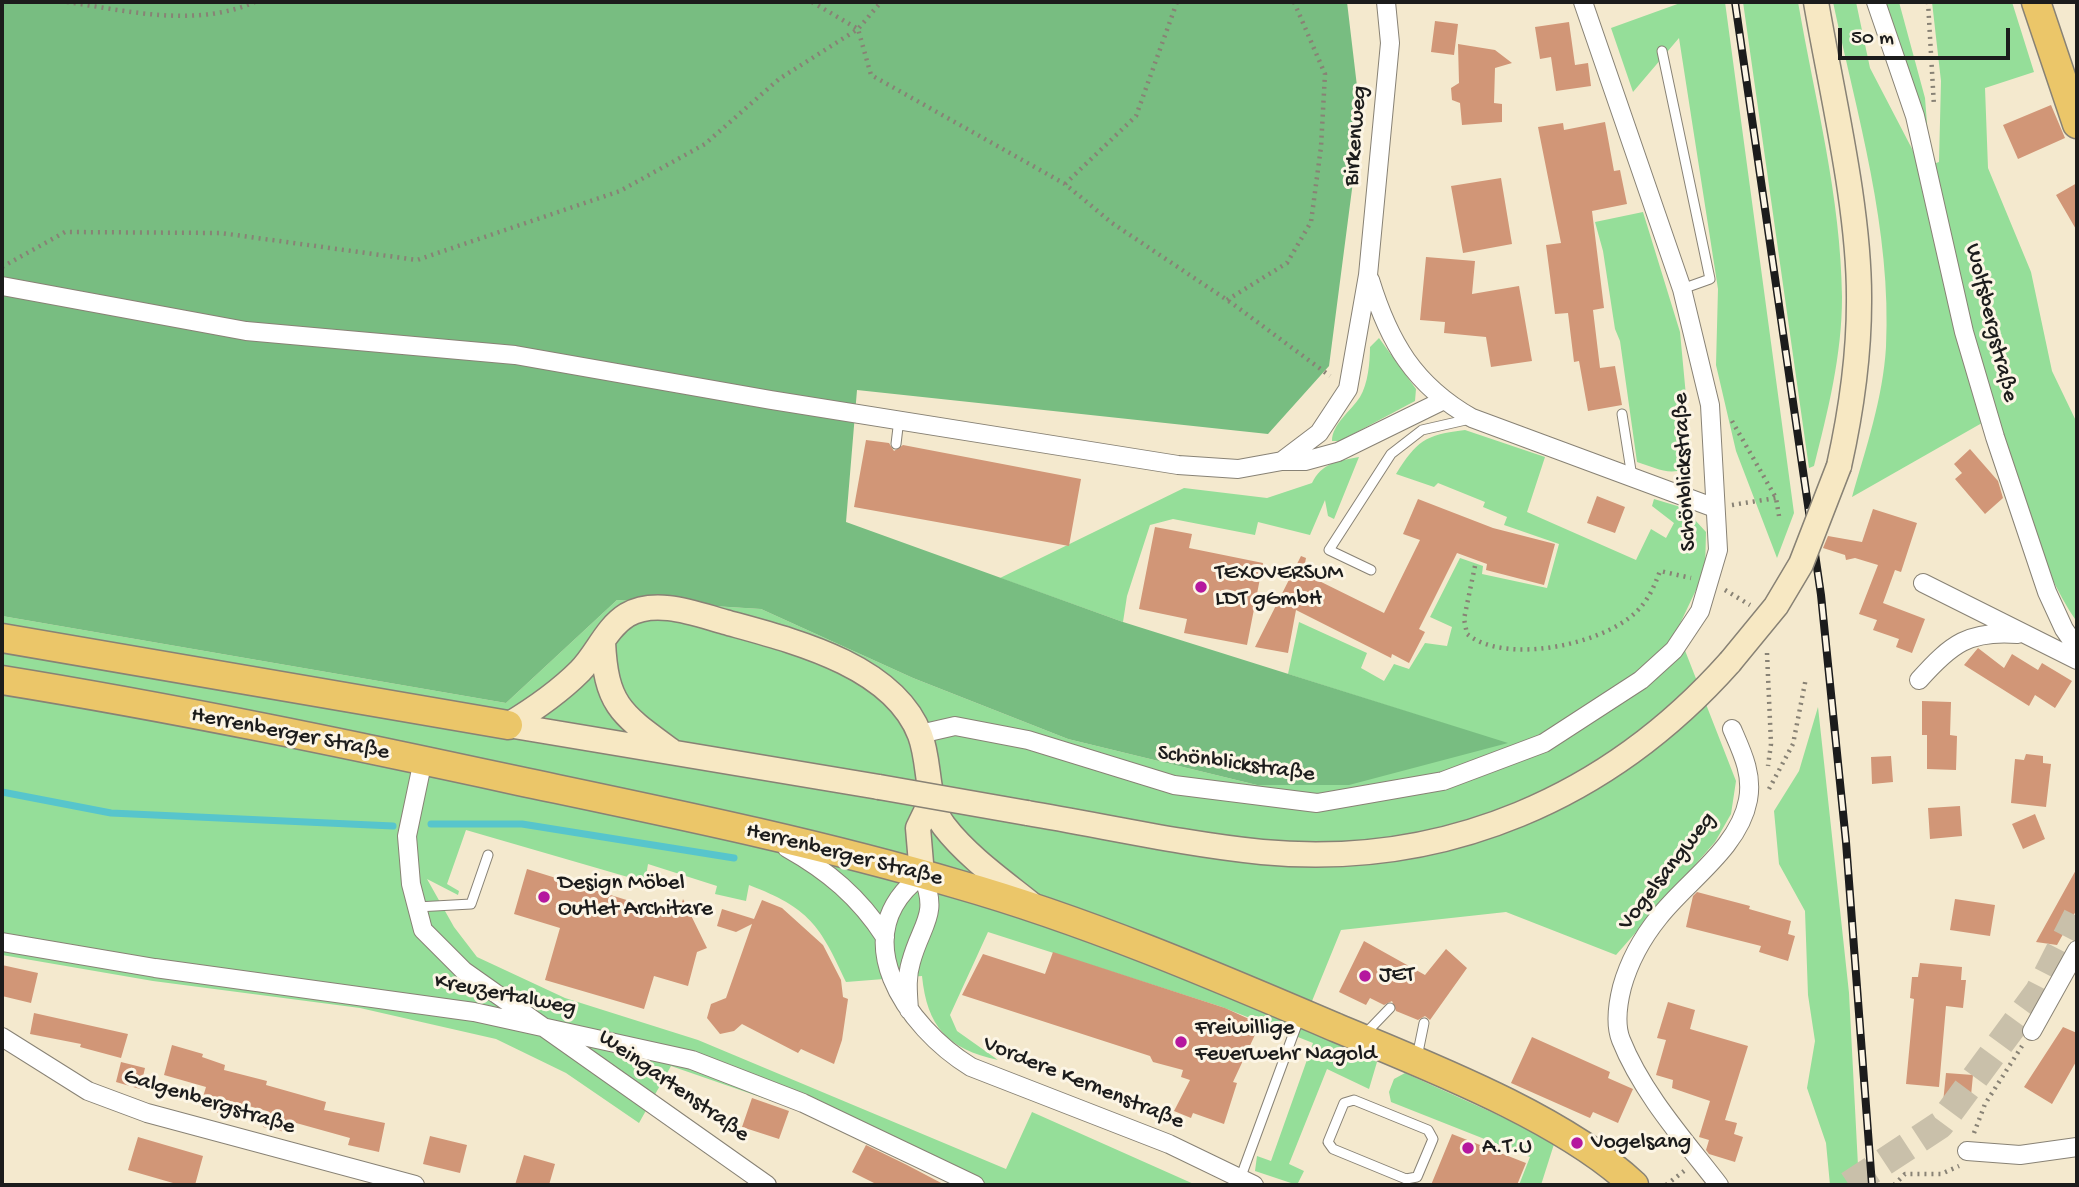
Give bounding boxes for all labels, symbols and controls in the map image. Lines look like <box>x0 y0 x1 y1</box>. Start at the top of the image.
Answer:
scale bar <box>1841 14 2012 58</box>
text: 50 m <box>1851 27 1894 52</box>
street label: Birkenweg <box>1339 85 1375 187</box>
street label: Wolfsbergstraße <box>1957 241 2023 405</box>
street label: Schönblickstraße <box>1668 392 1704 552</box>
place label: TEXOVERSUM LDT gGmbH <box>1215 560 1343 614</box>
marker: TEXOVERSUM LDT gGmbH <box>1193 579 1209 595</box>
street label: Herrenberger Straße <box>188 702 392 768</box>
street label: Schönblickstraße <box>1156 740 1316 790</box>
street label: Vogelsangweg <box>1613 807 1723 937</box>
street label: Herrenberger Straße <box>743 818 945 894</box>
place label: Design Möbel Outlet Architare <box>558 870 713 924</box>
marker: Design Möbel Outlet Architare <box>536 889 552 905</box>
place label: JET <box>1379 962 1414 990</box>
marker: JET <box>1357 968 1373 984</box>
street label: Kreuzertalweg <box>432 969 578 1023</box>
place label: Freiwillige Feuerwehr Nagold <box>1195 1015 1376 1069</box>
street label: Weingartenstraße <box>592 1025 754 1149</box>
street label: Vordere Kernenstraße <box>978 1031 1188 1137</box>
marker: Freiwillige Feuerwehr Nagold <box>1173 1034 1189 1050</box>
street label: Galgenbergstraße <box>120 1064 298 1142</box>
place label: Vogelsang <box>1591 1129 1691 1157</box>
place label: A.T.U <box>1482 1134 1532 1162</box>
marker: Vogelsang <box>1569 1135 1585 1151</box>
marker: A.T.U <box>1460 1140 1476 1156</box>

